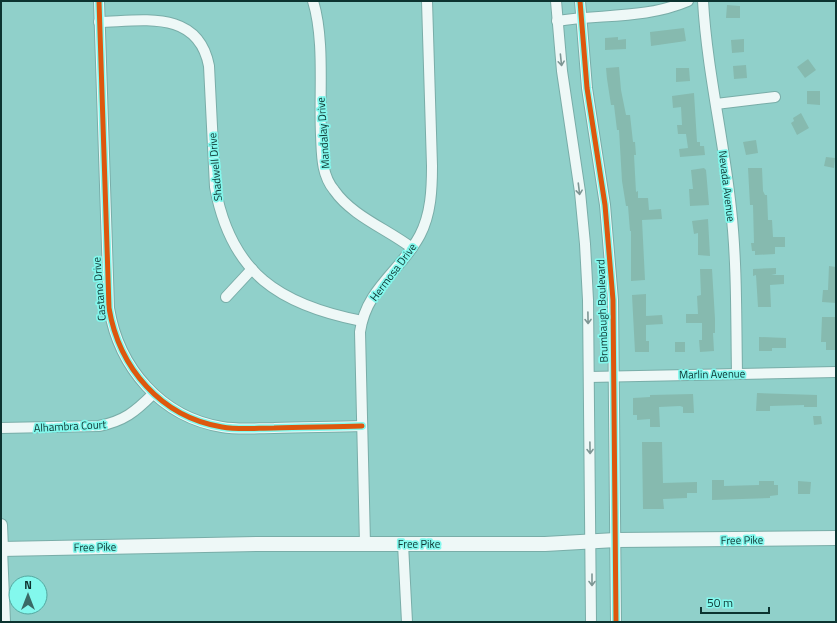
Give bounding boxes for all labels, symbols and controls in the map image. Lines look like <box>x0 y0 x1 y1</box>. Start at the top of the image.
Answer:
one-way arrow <box>557 53 565 66</box>
street label: Mandalay Drive <box>312 96 333 169</box>
street label: Shadwell Drive <box>204 132 226 202</box>
street label: Nevada Avenue <box>715 149 739 223</box>
one-way arrow <box>575 182 583 195</box>
street label: Hermosa Drive <box>366 239 420 304</box>
street label: Castano Drive <box>88 256 110 322</box>
street label: Brumbaugh Boulevard <box>592 259 612 363</box>
one-way arrow <box>584 311 592 324</box>
street label: Marlin Avenue <box>679 365 746 383</box>
street label: Alhambra Court <box>33 416 107 436</box>
one-way arrow <box>586 441 594 454</box>
street label: Free Pike <box>721 532 764 548</box>
street label: Free Pike <box>398 536 441 552</box>
street label: Free Pike <box>74 539 117 555</box>
one-way arrow <box>588 573 595 586</box>
north arrow <box>8 575 48 615</box>
text: N <box>24 577 32 593</box>
scale bar <box>701 589 769 615</box>
text: 50 m <box>707 593 733 612</box>

